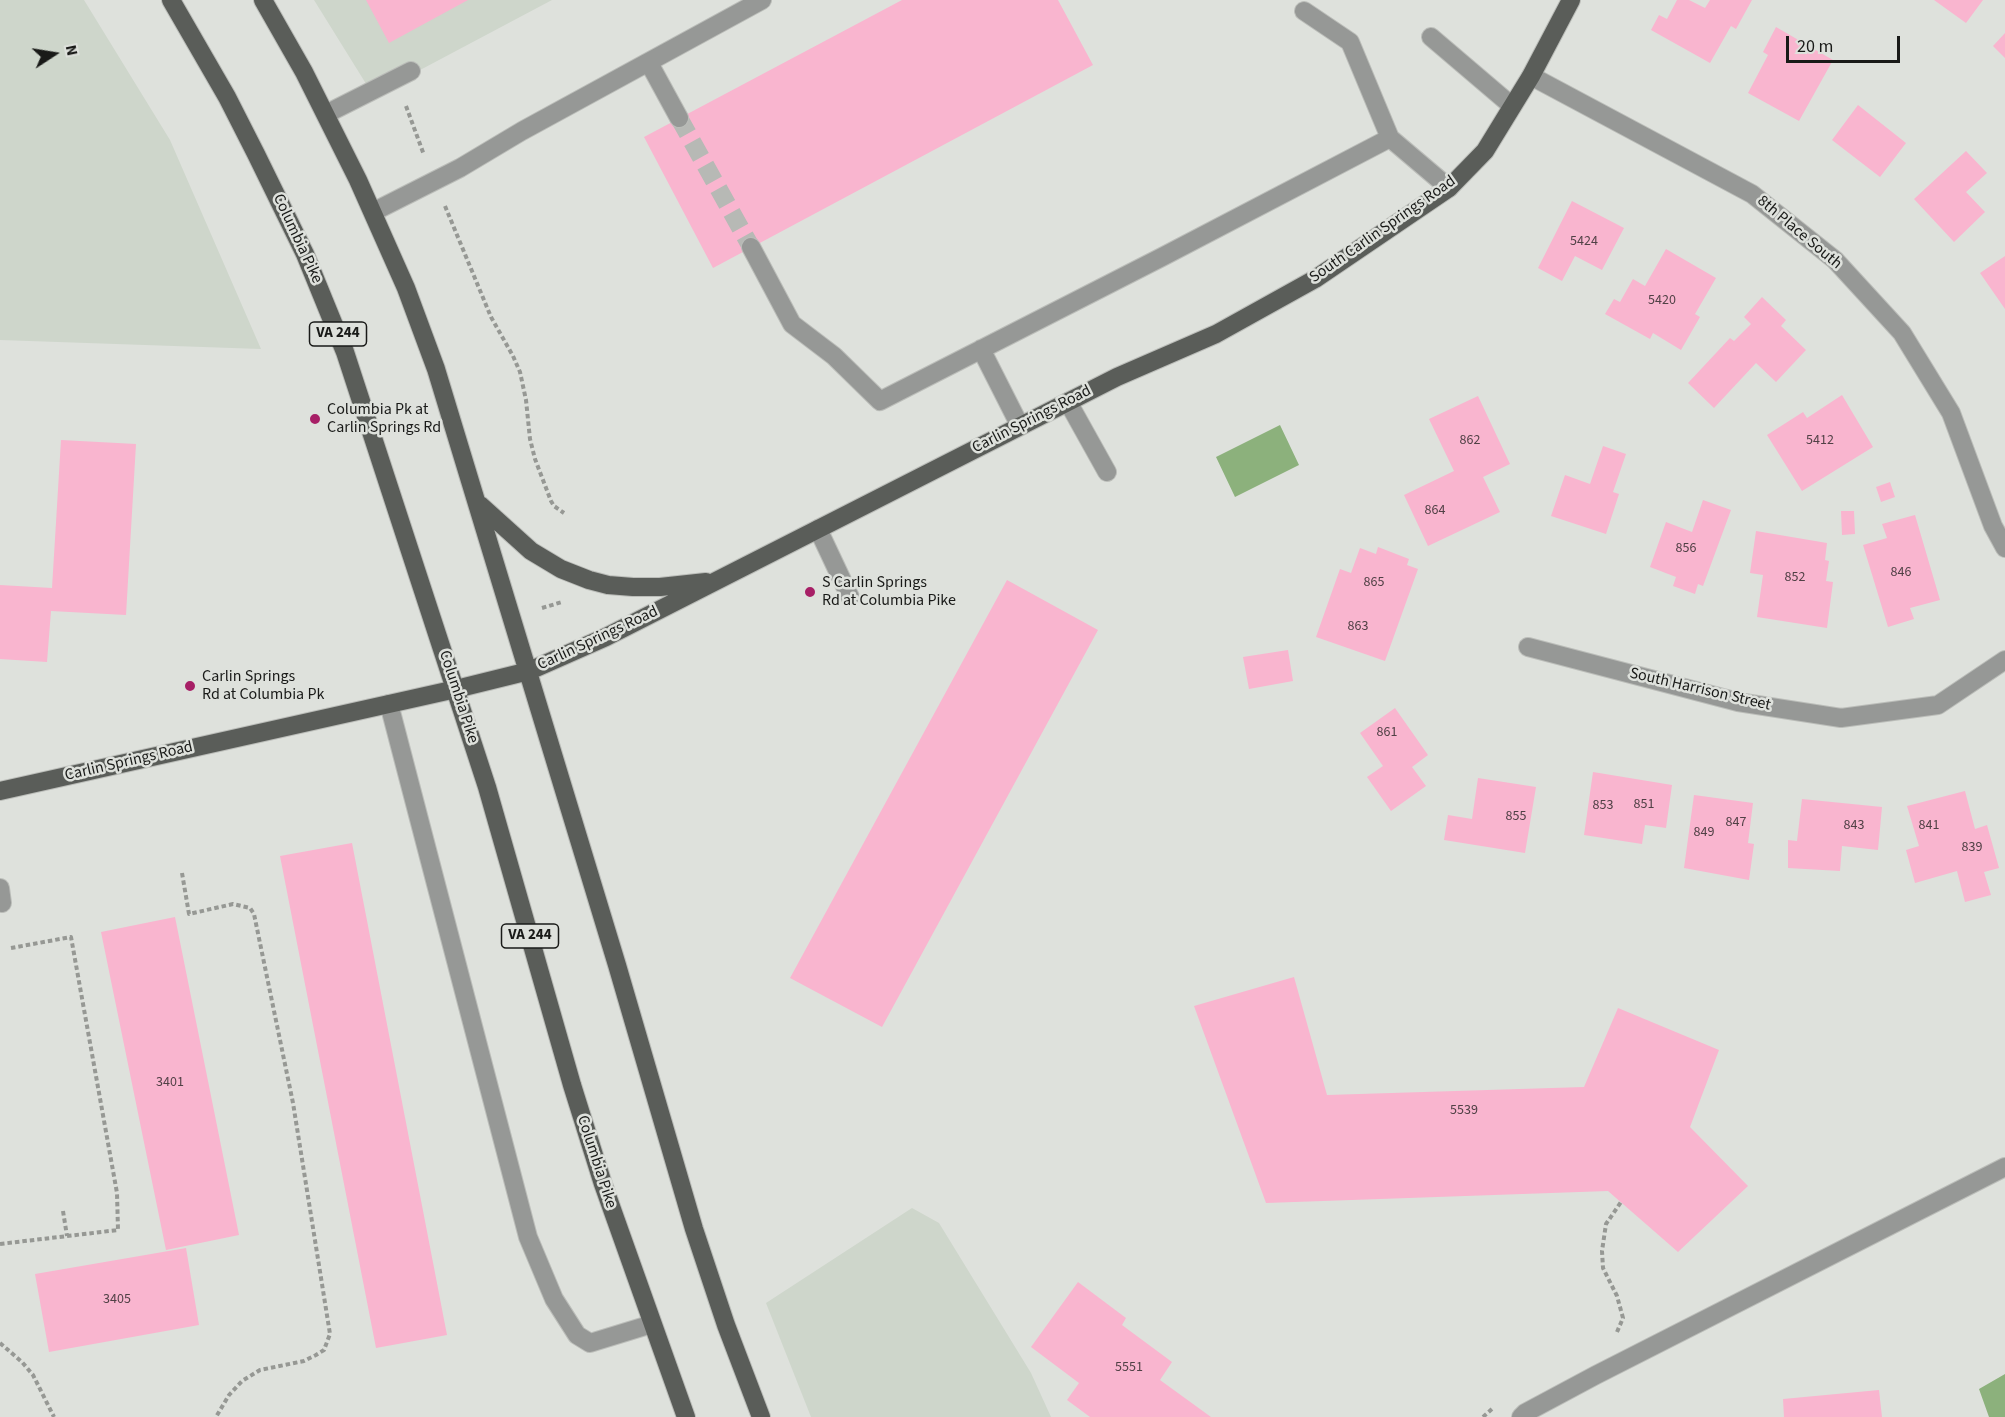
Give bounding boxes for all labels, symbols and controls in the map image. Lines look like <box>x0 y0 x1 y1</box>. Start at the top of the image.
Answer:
north arrow <box>24 24 84 84</box>
scale bar <box>1789 24 1903 62</box>
text: 20 m <box>1797 34 1833 59</box>
text: N <box>60 43 83 58</box>
street label: South Carlin Springs Road <box>1306 172 1460 288</box>
street label: Columbia Pike <box>268 191 326 287</box>
street label: 8th Place South <box>1753 192 1845 274</box>
house number: 5424 <box>1570 234 1598 250</box>
house number: 5420 <box>1648 293 1676 309</box>
road number: VA 244 <box>310 322 366 346</box>
street label: Carlin Springs Road <box>969 382 1095 458</box>
place label: Columbia Pk at Carlin Springs Rd <box>327 400 441 438</box>
marker: Columbia Pk at Carlin Springs Rd <box>308 412 322 426</box>
house number: 862 <box>1460 433 1480 449</box>
house number: 5412 <box>1806 433 1834 449</box>
house number: 864 <box>1425 503 1445 519</box>
house number: 856 <box>1676 541 1696 557</box>
house number: 846 <box>1891 565 1911 581</box>
house number: 852 <box>1785 570 1805 586</box>
place label: S Carlin Springs Rd at Columbia Pike <box>822 573 956 611</box>
house number: 865 <box>1364 575 1384 591</box>
marker: S Carlin Springs Rd at Columbia Pike <box>803 585 817 599</box>
street label: Carlin Springs Road <box>535 603 661 675</box>
house number: 863 <box>1348 619 1368 635</box>
street label: Columbia Pike <box>434 648 482 746</box>
street label: South Harrison Street <box>1628 664 1772 716</box>
place label: Carlin Springs Rd at Columbia Pk <box>202 667 324 705</box>
marker: Carlin Springs Rd at Columbia Pk <box>183 679 197 693</box>
house number: 861 <box>1377 725 1397 741</box>
street label: Carlin Springs Road <box>63 738 195 786</box>
house number: 851 <box>1634 797 1654 813</box>
house number: 853 <box>1593 798 1613 814</box>
house number: 855 <box>1506 809 1526 825</box>
house number: 847 <box>1726 815 1746 831</box>
house number: 843 <box>1844 818 1864 834</box>
house number: 841 <box>1919 818 1939 834</box>
house number: 849 <box>1694 825 1714 841</box>
house number: 839 <box>1962 840 1982 856</box>
road number: VA 244 <box>502 924 558 948</box>
house number: 3401 <box>156 1075 184 1091</box>
house number: 5539 <box>1450 1103 1478 1119</box>
street label: Columbia Pike <box>572 1113 620 1211</box>
house number: 3405 <box>103 1292 131 1308</box>
house number: 5551 <box>1115 1360 1143 1376</box>

